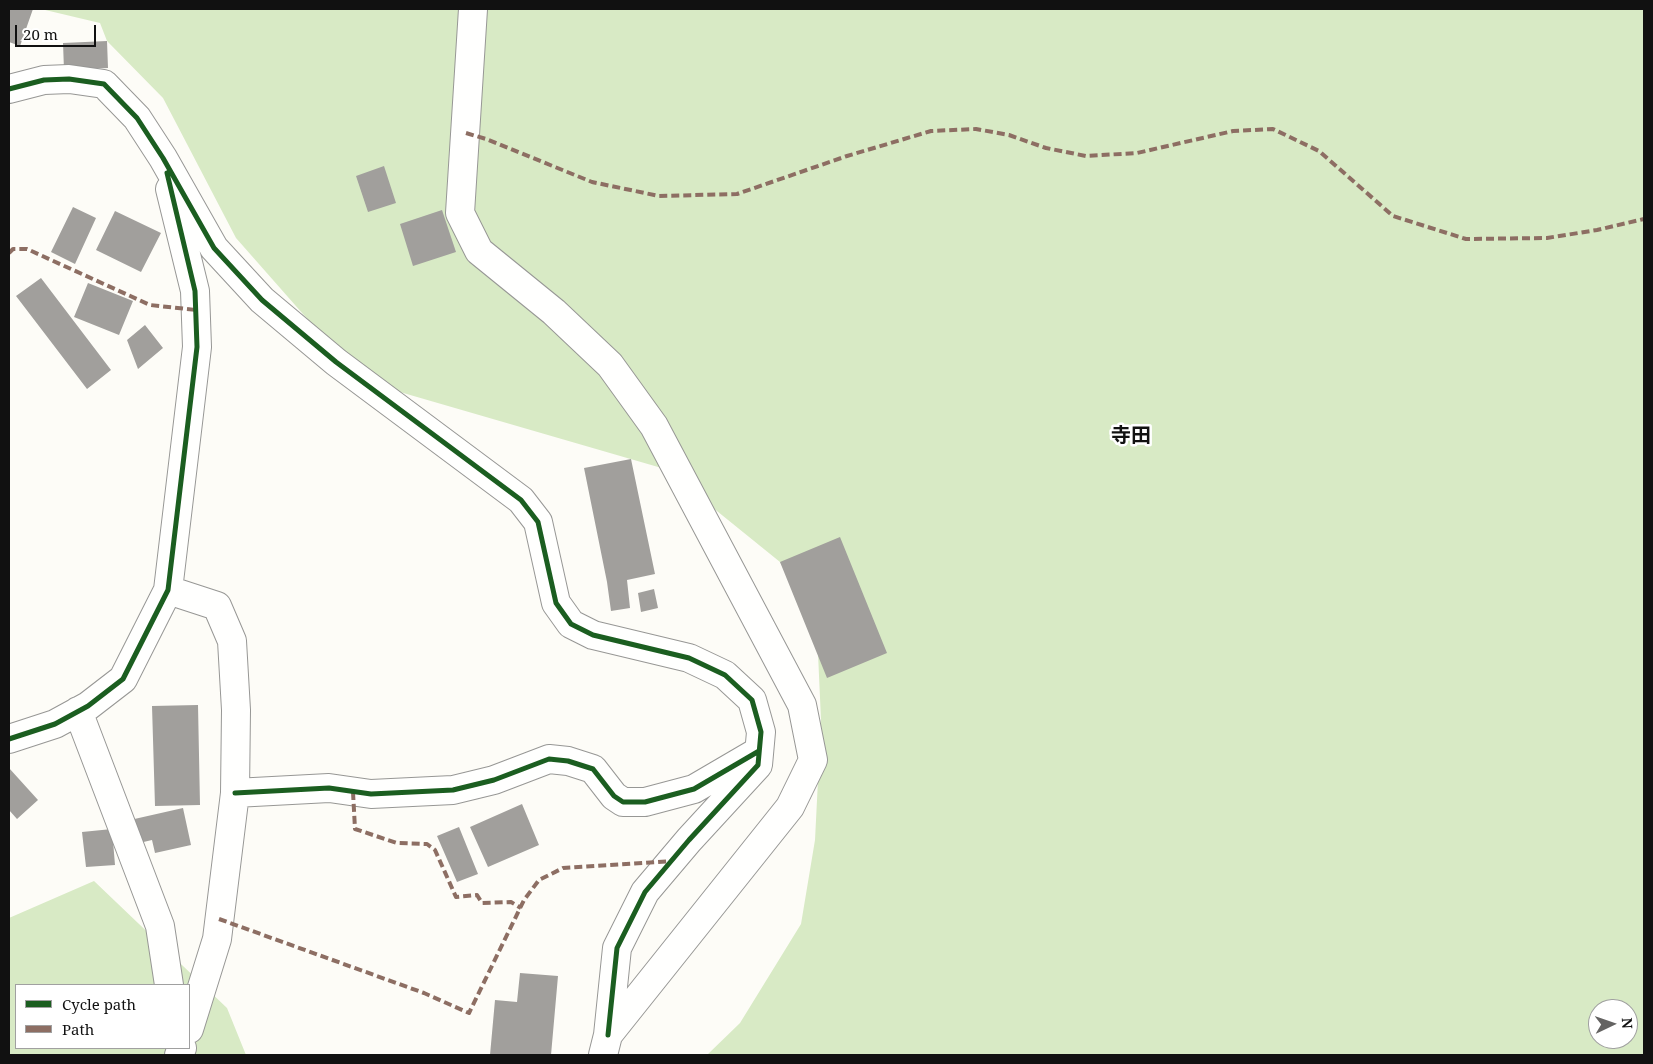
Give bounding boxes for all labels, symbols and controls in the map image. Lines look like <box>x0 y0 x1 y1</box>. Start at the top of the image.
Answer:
scale bar <box>18 15 99 47</box>
text: 20 m <box>23 24 58 44</box>
district label: 寺田 <box>1111 424 1151 448</box>
legend <box>15 984 190 1049</box>
text: Cycle path <box>62 994 136 1014</box>
north arrow <box>1588 999 1638 1049</box>
text: N <box>1618 1017 1637 1029</box>
text: Path <box>62 1019 94 1039</box>

